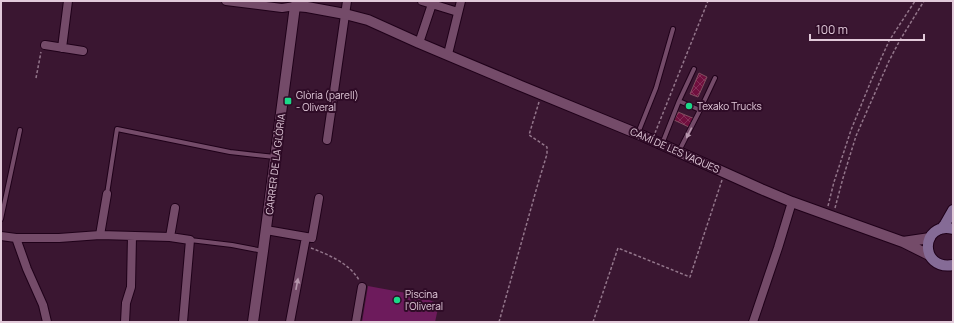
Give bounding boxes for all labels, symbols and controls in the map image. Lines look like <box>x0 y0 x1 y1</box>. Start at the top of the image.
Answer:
scale bar <box>810 16 924 42</box>
text: 100 m <box>816 21 848 38</box>
place label: Glòria (parell) - Oliveral <box>296 88 359 114</box>
marker: Glòria (parell) - Oliveral <box>283 96 293 106</box>
place label: Texako Trucks <box>697 99 762 113</box>
marker: Texako Trucks <box>684 101 694 111</box>
street label: CARRER DE LA GLÒRIA <box>262 112 288 215</box>
street label: CAMÍ DE LES VAQUES <box>628 124 722 176</box>
one-way arrow <box>685 127 692 139</box>
one-way arrow <box>294 278 300 290</box>
place label: Piscina l'Oliveral <box>405 287 443 313</box>
marker: Piscina l'Oliveral <box>392 295 402 305</box>

